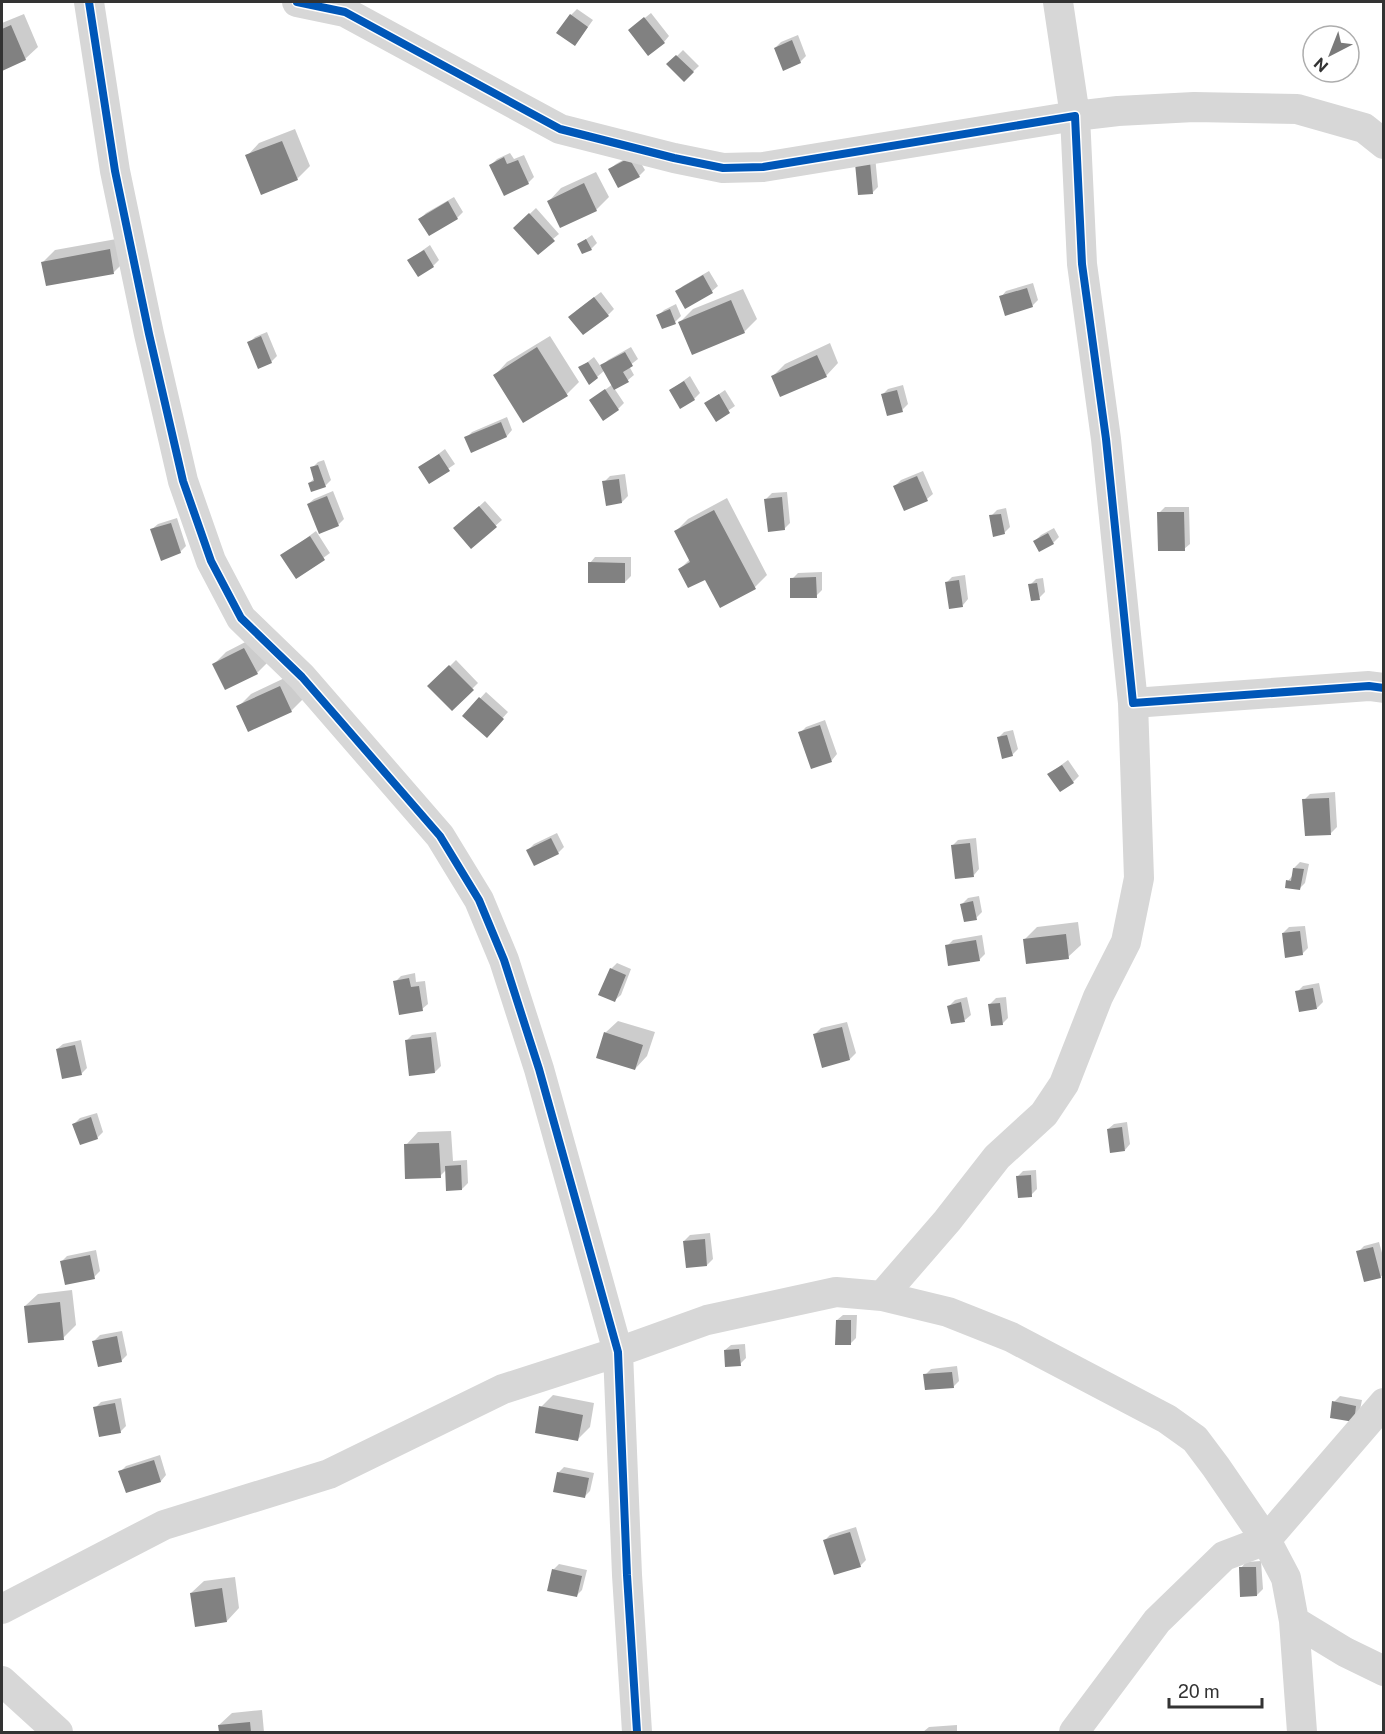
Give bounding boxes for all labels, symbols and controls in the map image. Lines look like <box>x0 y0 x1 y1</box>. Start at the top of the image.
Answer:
north arrow <box>1301 24 1361 84</box>
text: N <box>1310 54 1332 76</box>
scale bar <box>1169 1671 1262 1709</box>
text: 20 m <box>1178 1681 1220 1702</box>

